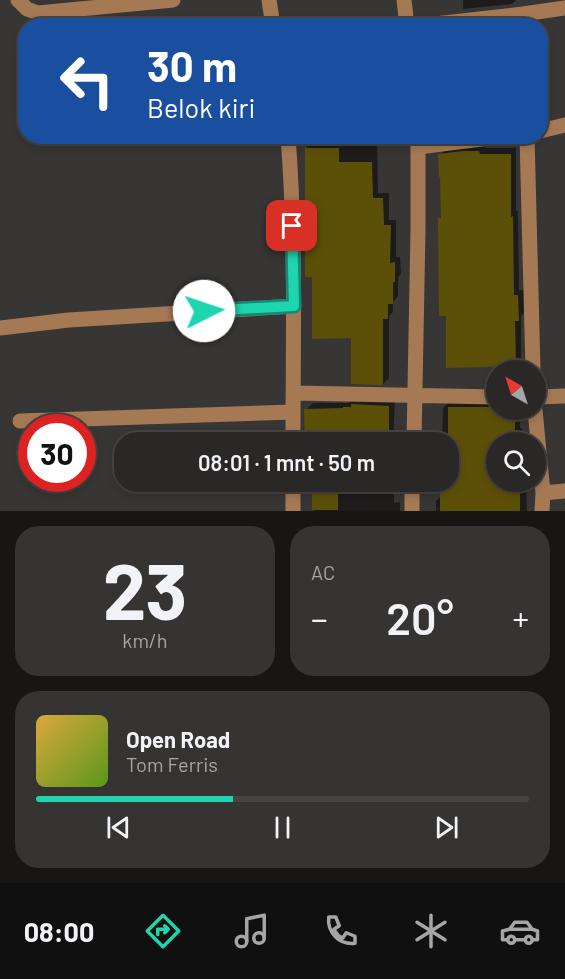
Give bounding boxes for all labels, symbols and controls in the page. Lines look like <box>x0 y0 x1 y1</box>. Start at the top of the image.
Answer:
text: 30 m <box>147 40 237 90</box>
icon: left <box>48 42 126 120</box>
text: Belok kiri <box>147 91 255 123</box>
pin <box>266 200 317 251</box>
icon: arrive <box>275 209 308 242</box>
position arrow <box>172 279 236 343</box>
north arrow <box>486 360 546 420</box>
map controls <box>486 360 546 492</box>
speed limit sign: 30 <box>18 414 96 492</box>
button: search <box>486 432 546 492</box>
text: 08:01 · 1 mnt · 50 m <box>198 449 375 475</box>
text: 23 <box>103 542 187 636</box>
text: AC <box>311 560 335 584</box>
text: 20° <box>386 590 454 644</box>
text: − <box>311 598 328 638</box>
text: + <box>513 598 529 638</box>
text: km/h <box>122 628 168 652</box>
text: Open Road <box>126 726 230 752</box>
text: Tom Ferris <box>126 752 218 776</box>
icon: previous <box>102 811 135 844</box>
icon: pause <box>266 811 299 844</box>
icon: next <box>430 811 463 844</box>
icon: directions <box>142 910 184 952</box>
icon: music <box>231 910 273 952</box>
icon: phone <box>320 910 362 952</box>
icon: climate <box>410 910 452 952</box>
icon: car <box>499 910 541 952</box>
text: 08:00 <box>24 915 94 947</box>

